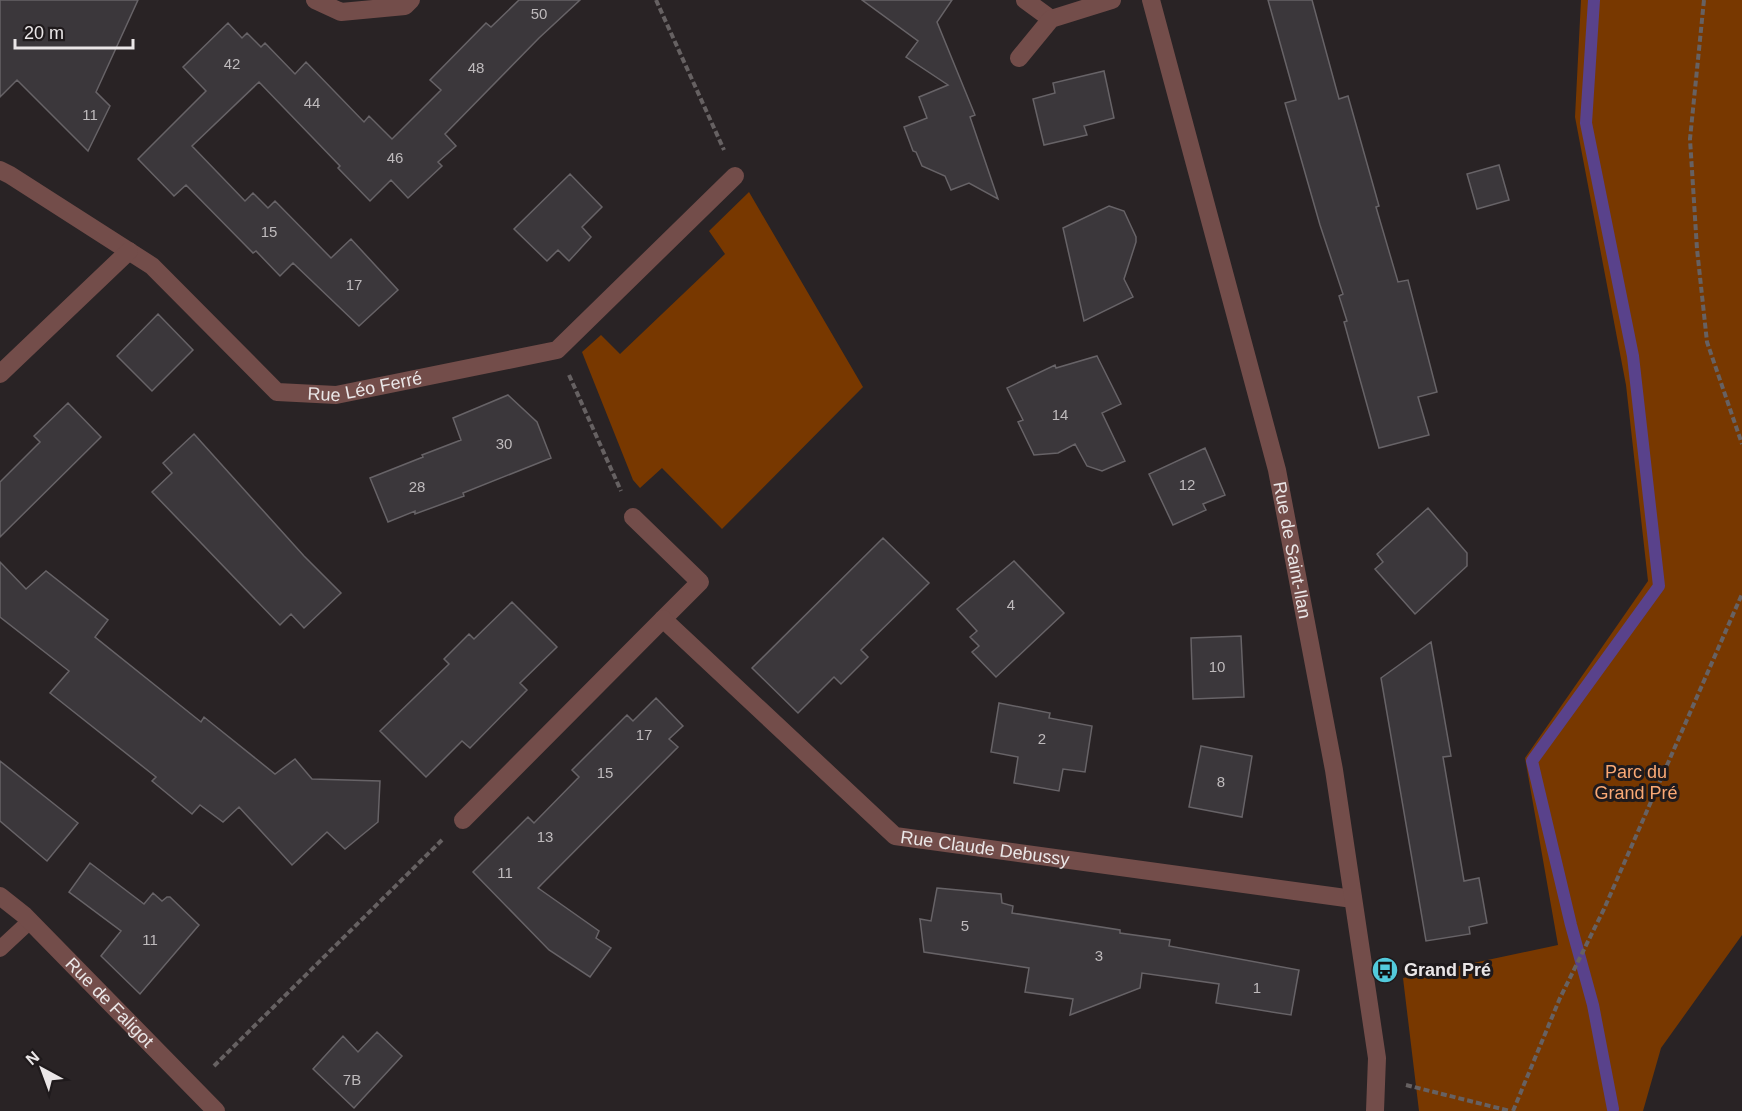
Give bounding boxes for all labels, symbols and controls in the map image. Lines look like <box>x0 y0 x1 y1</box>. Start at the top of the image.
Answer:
house number: 50 <box>531 5 547 22</box>
scale bar <box>15 12 134 50</box>
text: 20 m <box>24 23 64 43</box>
house number: 42 <box>224 55 240 72</box>
house number: 48 <box>468 59 484 76</box>
house number: 44 <box>304 94 320 111</box>
house number: 11 <box>82 106 98 123</box>
house number: 46 <box>387 149 403 166</box>
house number: 15 <box>261 223 277 240</box>
house number: 17 <box>346 276 362 293</box>
street label: Rue Léo Ferré <box>307 368 424 405</box>
house number: 14 <box>1052 406 1068 423</box>
house number: 30 <box>496 435 512 452</box>
house number: 12 <box>1179 476 1195 493</box>
house number: 28 <box>409 478 425 495</box>
street label: Rue de Saint-Ilan <box>1269 480 1315 620</box>
house number: 4 <box>1007 596 1015 613</box>
house number: 10 <box>1209 658 1225 675</box>
house number: 17 <box>636 726 652 743</box>
house number: 2 <box>1038 730 1046 747</box>
park label: Parc du Grand Pré <box>1594 762 1678 803</box>
house number: 15 <box>597 764 613 781</box>
house number: 8 <box>1217 773 1225 790</box>
street label: Rue Claude Debussy <box>899 827 1071 870</box>
house number: 13 <box>537 828 553 845</box>
house number: 11 <box>497 864 513 881</box>
house number: 5 <box>961 917 969 934</box>
house number: 11 <box>142 931 158 948</box>
house number: 3 <box>1095 947 1103 964</box>
street label: Rue de Faligot <box>62 954 158 1051</box>
bus stop icon: Grand Pré <box>1370 955 1400 985</box>
place label: Grand Pré <box>1404 960 1491 980</box>
house number: 1 <box>1253 979 1261 996</box>
north arrow <box>12 1039 72 1099</box>
text: N <box>23 1048 42 1068</box>
house number: 7B <box>343 1071 361 1088</box>

